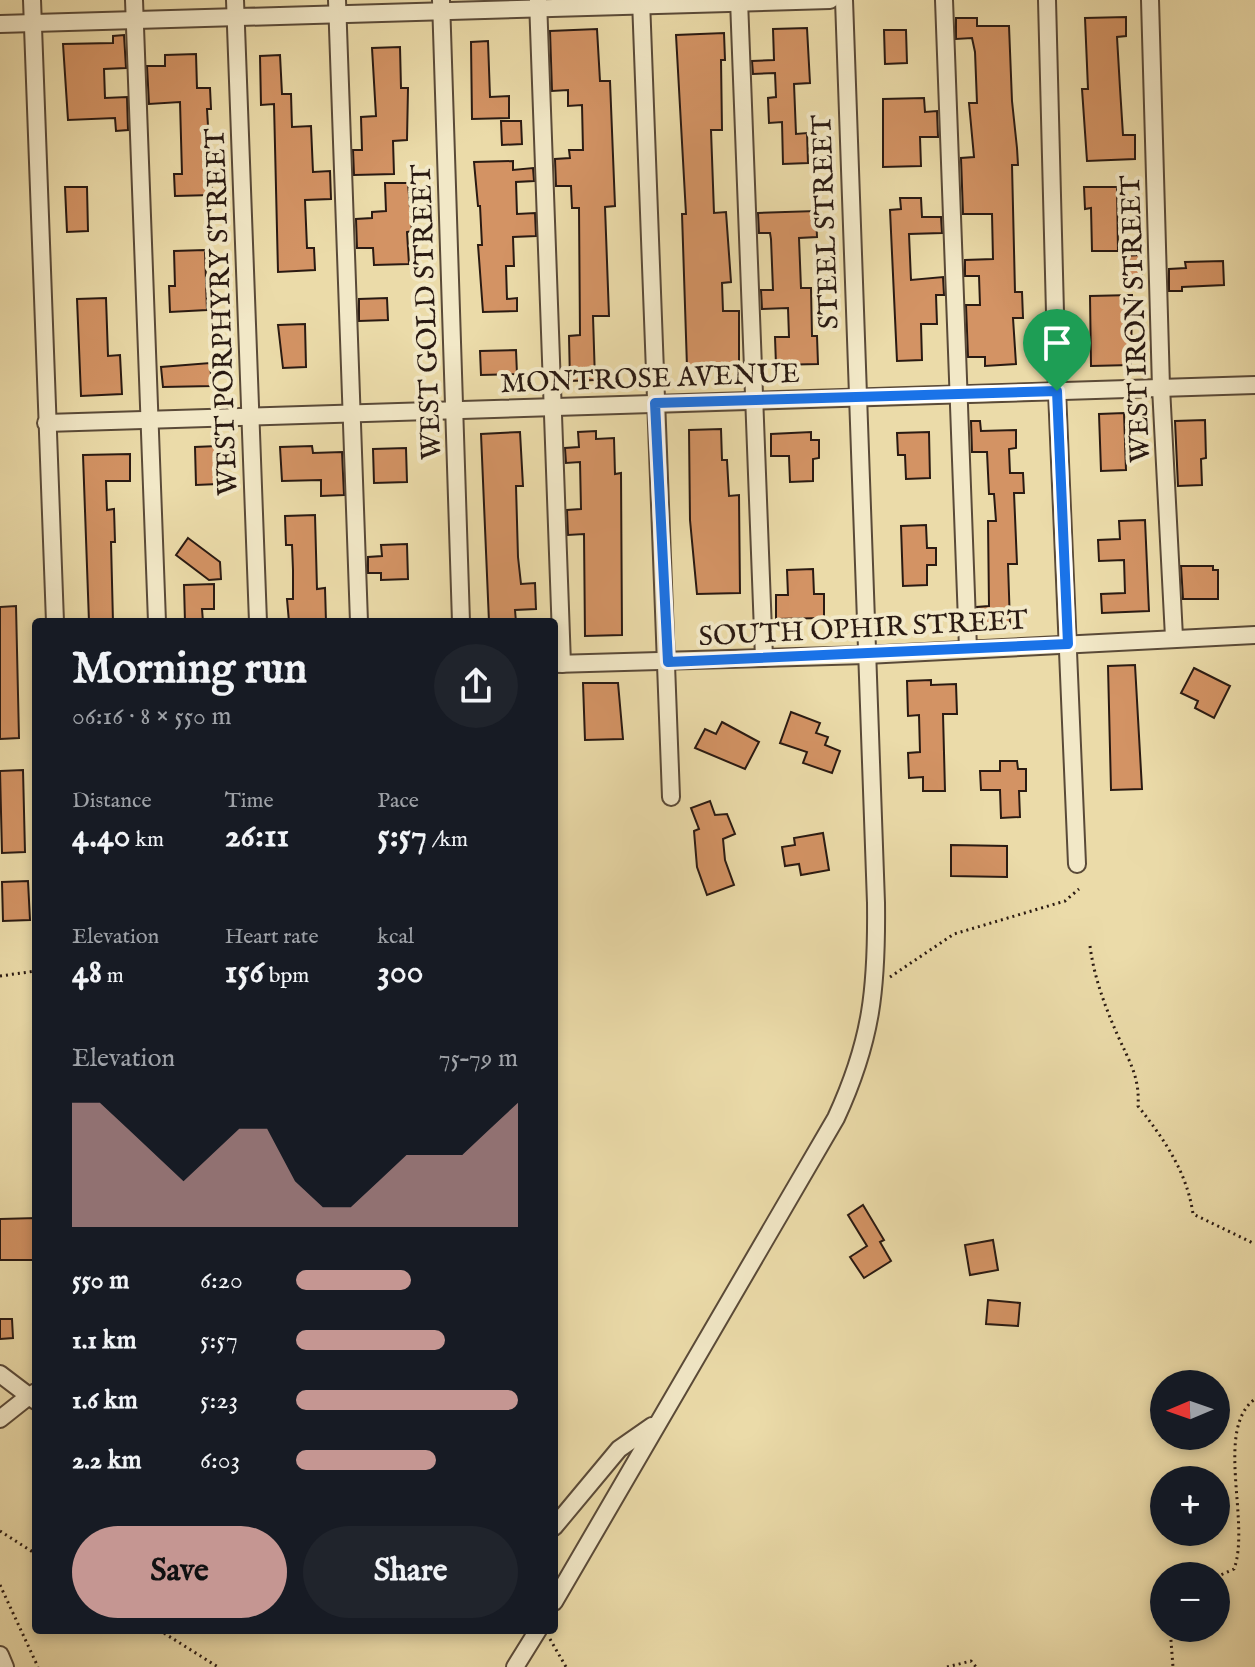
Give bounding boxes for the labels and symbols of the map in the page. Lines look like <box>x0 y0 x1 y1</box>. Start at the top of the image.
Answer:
street label: STEEL STREET <box>805 113 848 330</box>
street label: WEST PORPHYRY STREET <box>199 127 246 496</box>
street label: WEST GOLD STREET <box>405 163 450 460</box>
street label: WEST IRON STREET <box>1114 174 1159 463</box>
pin <box>1023 309 1091 391</box>
street label: MONTROSE AVENUE <box>500 357 801 402</box>
street label: SOUTH OPHIR STREET <box>698 603 1029 656</box>
north arrow <box>1150 1370 1230 1450</box>

